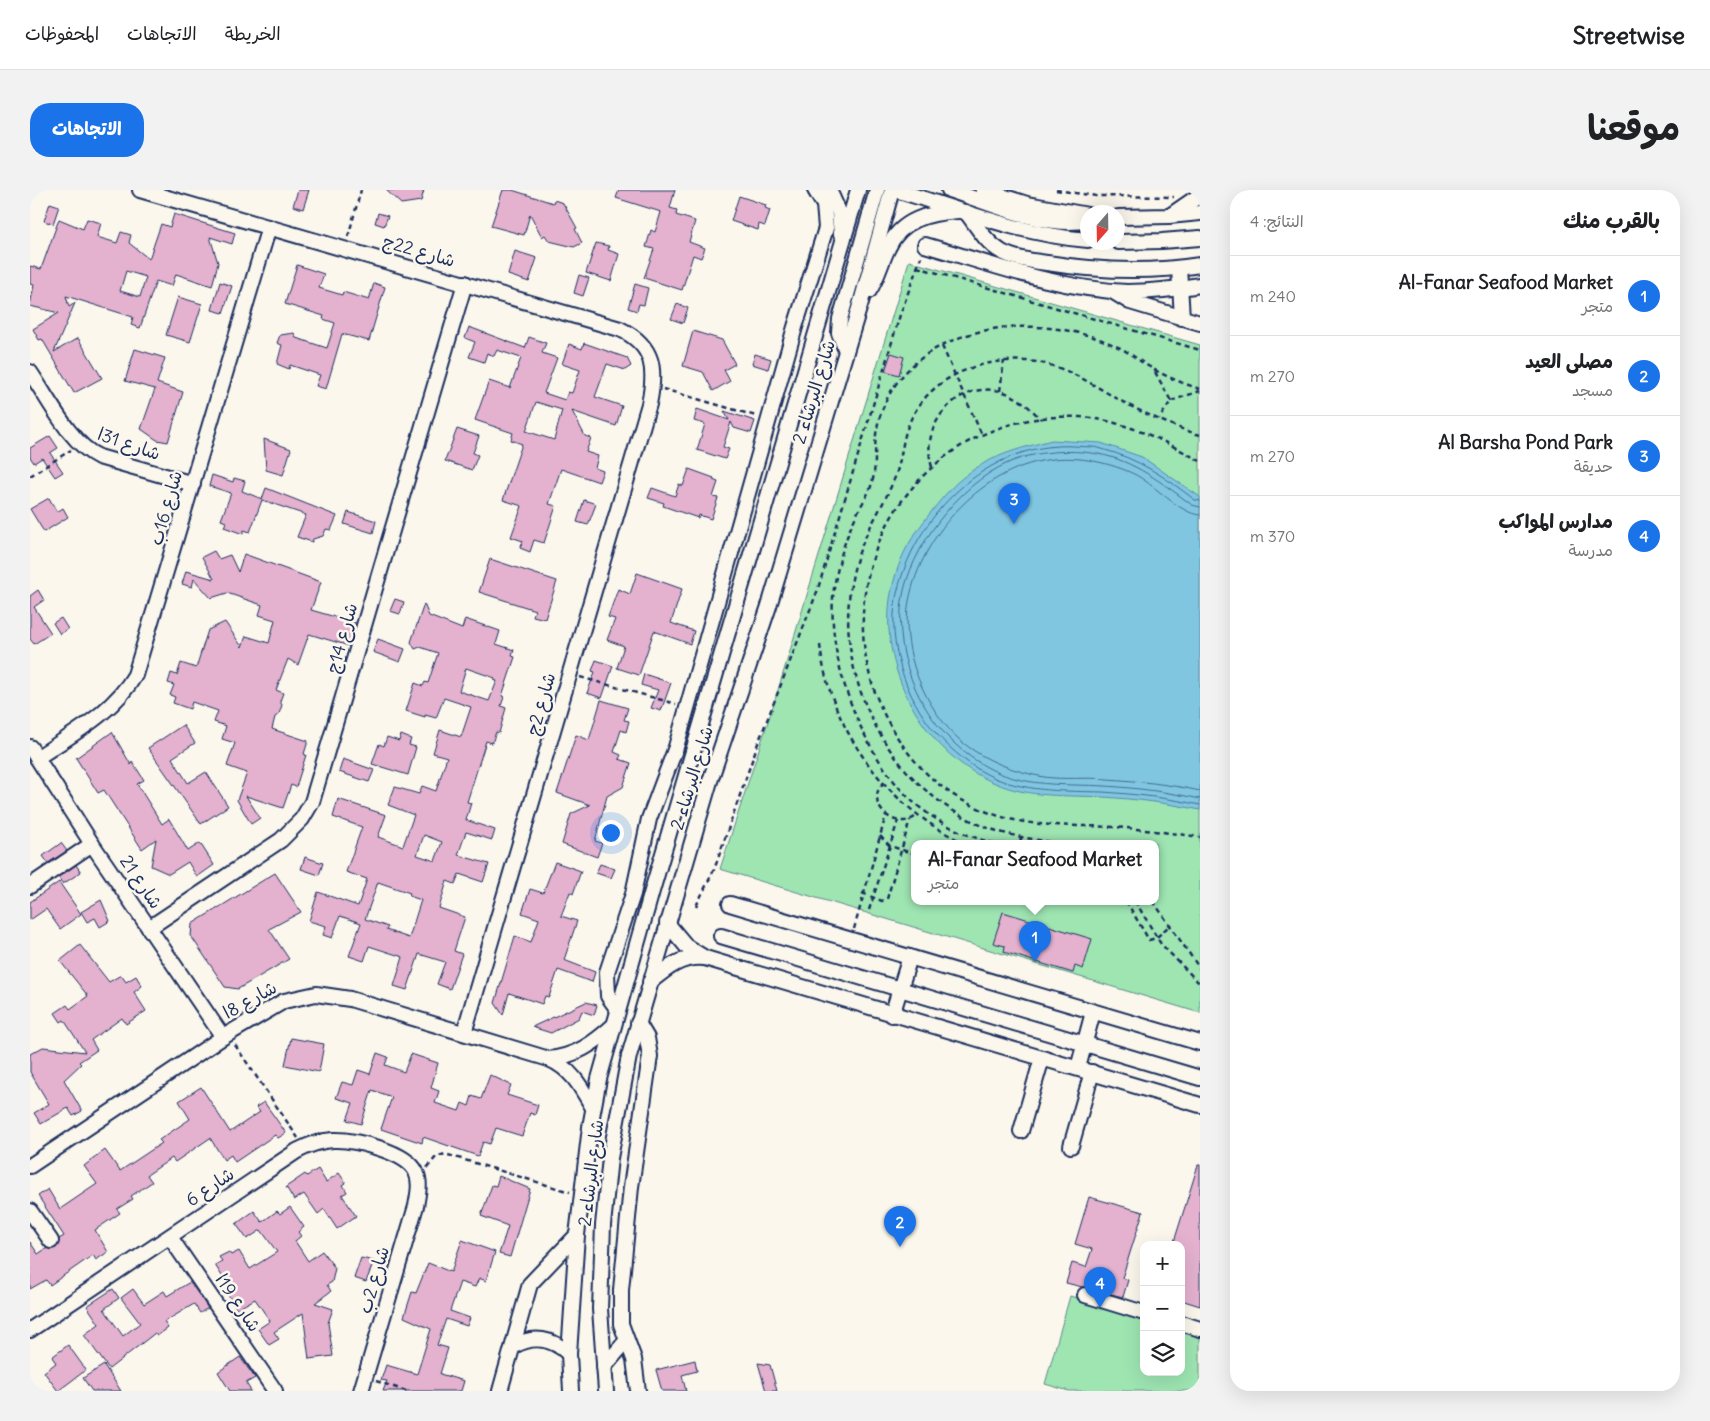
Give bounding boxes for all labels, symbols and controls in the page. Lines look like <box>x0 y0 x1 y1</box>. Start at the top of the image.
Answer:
text: Streetwise <box>1573 20 1685 50</box>
text: المحفوظات <box>25 22 99 45</box>
text: الاتجاهات <box>127 22 197 45</box>
text: الخريطة <box>225 22 281 45</box>
button: الاتجاهات <box>30 103 144 157</box>
text: موقعنا <box>1587 105 1680 149</box>
north arrow <box>1080 205 1125 250</box>
text: بالقرب منك <box>1563 207 1660 234</box>
text: النتائج: 4 <box>1250 211 1304 231</box>
street label: شارع 22ج <box>380 229 458 273</box>
text: Al-Fanar Seafood Market <box>1399 270 1613 294</box>
text: 240 m <box>1250 286 1296 306</box>
text: 1 <box>1641 286 1647 306</box>
text: متجر <box>1582 296 1613 316</box>
street label: شارع البرشاء 2 <box>787 337 841 447</box>
text: مصلى العيد <box>1525 349 1613 373</box>
text: 270 m <box>1250 366 1295 386</box>
text: 2 <box>1640 366 1648 386</box>
text: مسجد <box>1572 380 1613 400</box>
street label: شارع 31ا <box>94 422 164 466</box>
text: Al Barsha Pond Park <box>1438 430 1613 454</box>
text: 270 m <box>1250 446 1295 466</box>
text: 3 <box>1639 446 1649 466</box>
text: حديقة <box>1574 456 1613 476</box>
street label: شارع 16ب <box>144 468 188 548</box>
pin: 3 <box>998 483 1030 524</box>
text: مدارس المواكب <box>1499 509 1613 533</box>
text: 370 m <box>1250 526 1295 546</box>
text: 4 <box>1639 526 1649 546</box>
text: مدرسة <box>1568 540 1613 560</box>
street label: شارع 14ج <box>321 600 363 676</box>
street label: شارع 2ج <box>521 670 561 738</box>
street label: شارع البرشاء 2 <box>665 723 719 833</box>
your location <box>598 820 624 846</box>
popup <box>911 840 1159 905</box>
text: Al-Fanar Seafood Market <box>928 847 1142 871</box>
street label: شارع 21 <box>114 850 168 914</box>
text: متجر <box>928 873 959 893</box>
pin: 1 <box>1019 921 1051 962</box>
street label: شارع 8ا <box>219 975 281 1025</box>
street label: شارع البرشاء 2 <box>573 1118 609 1228</box>
street label: شارع 6 <box>181 1162 239 1212</box>
pin: 2 <box>884 1206 916 1247</box>
map controls <box>1140 1241 1185 1376</box>
button: + <box>1140 1241 1185 1286</box>
street label: شارع 2ب <box>353 1244 395 1316</box>
pin: 4 <box>1084 1267 1116 1308</box>
street label: شارع 19ا <box>210 1269 266 1337</box>
button: − <box>1140 1286 1185 1331</box>
button: layers <box>1140 1331 1185 1376</box>

